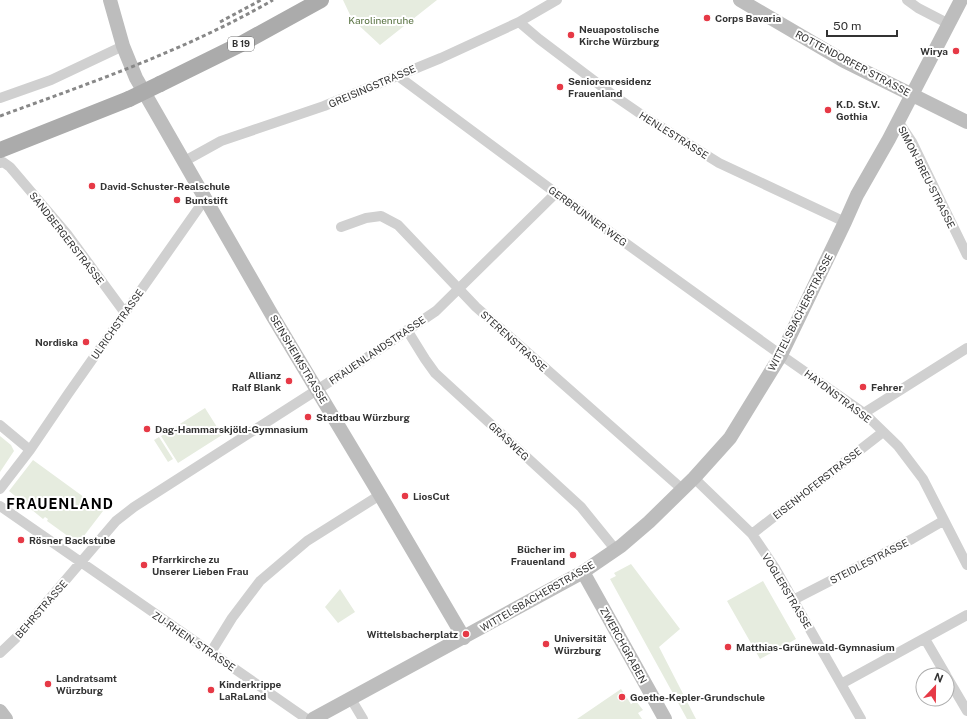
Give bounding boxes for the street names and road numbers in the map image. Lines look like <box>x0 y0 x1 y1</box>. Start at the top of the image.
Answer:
street label: ROTTENDORFER STRASSE <box>794 28 912 98</box>
road number: B 19 <box>228 37 254 51</box>
street label: GREISINGSTRASSE <box>327 62 417 110</box>
street label: HENLESTRASSE <box>637 109 711 161</box>
street label: SIMON-BREU-STRASSE <box>896 124 958 230</box>
street label: GERBRUNNER WEG <box>546 183 630 249</box>
street label: SANDBERGERSTRASSE <box>27 189 107 287</box>
street label: WITTELSBACHERSTRASSE <box>765 251 835 373</box>
street label: ULRICHSTRASSE <box>88 287 146 361</box>
street label: STERENSTRASSE <box>478 308 550 374</box>
street label: SEINSHEIMSTRASSE <box>268 312 330 406</box>
street label: FRAUENLANDSTRASSE <box>327 313 427 387</box>
street label: HAYDNSTRASSE <box>802 367 874 425</box>
street label: GRASWEG <box>486 419 532 463</box>
street label: EISENHOFERSTRASSE <box>770 445 864 521</box>
street label: STEIDLESTRASSE <box>828 536 910 586</box>
street label: VOGLERSTRASSE <box>760 551 814 631</box>
street label: WITTELSBACHERSTRASSE <box>478 558 596 634</box>
street label: BEHRSTRASSE <box>12 577 70 641</box>
street label: ZWERCHGRABEN <box>598 605 650 685</box>
street label: ZU-RHEIN-STRASSE <box>150 609 238 673</box>

